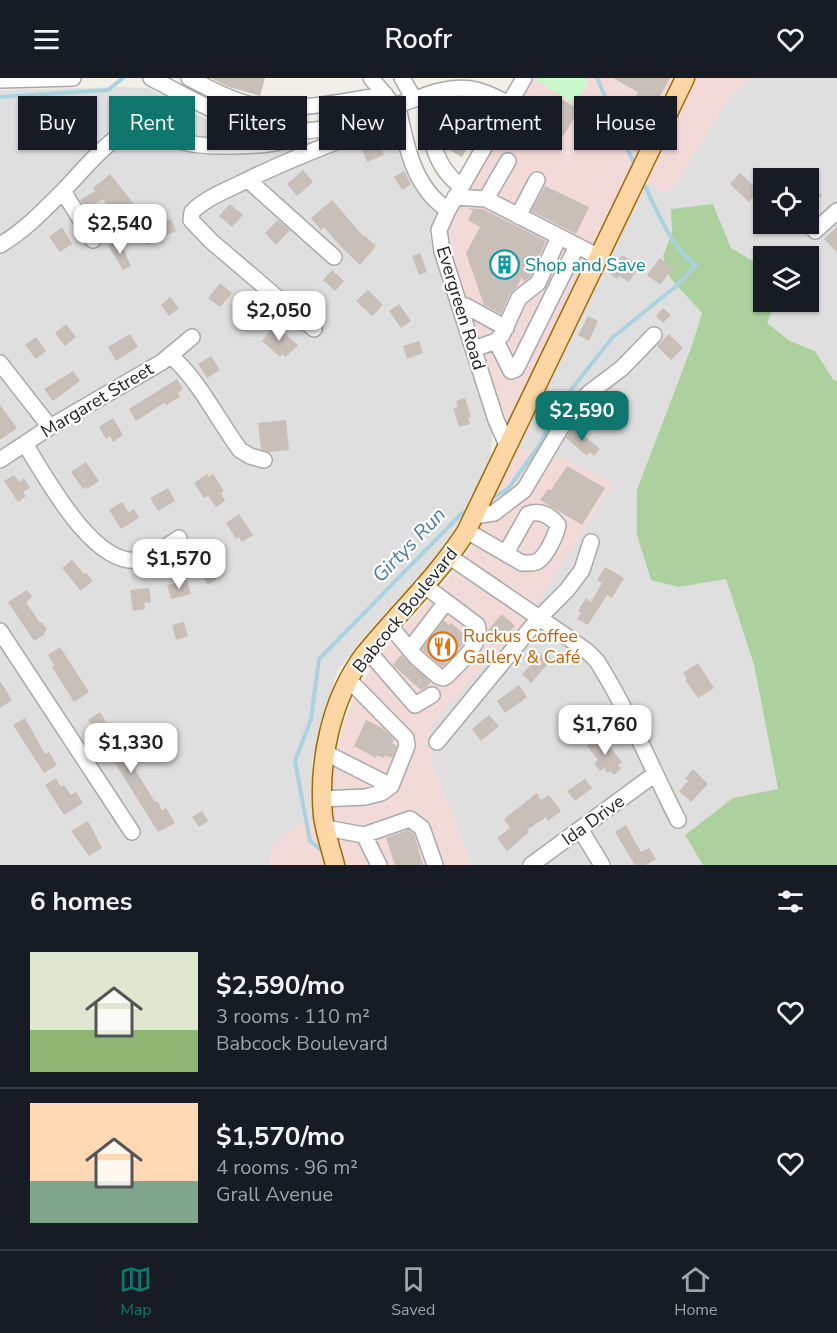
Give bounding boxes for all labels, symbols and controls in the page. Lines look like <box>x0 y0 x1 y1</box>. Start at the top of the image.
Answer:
text: Roofr <box>385 21 452 58</box>
icon: menu <box>30 23 63 56</box>
icon: heart <box>774 23 807 56</box>
chip: Buy <box>18 96 97 150</box>
chip: Rent <box>109 96 195 150</box>
chip: Filters <box>207 96 307 150</box>
chip: New <box>319 96 406 150</box>
chip: Apartment <box>418 96 562 150</box>
chip: House <box>574 96 677 150</box>
map controls <box>753 168 819 312</box>
button: locate <box>753 168 819 234</box>
pin: $2,540 <box>71 204 169 255</box>
text: $2,540 <box>88 210 152 237</box>
street label: Evergreen Road <box>431 243 491 373</box>
button: layers <box>753 246 819 312</box>
building icon: Shop and Save <box>488 249 520 281</box>
place label: Shop and Save <box>525 253 646 277</box>
pin: $2,050 <box>230 291 328 342</box>
text: $2,050 <box>247 297 311 324</box>
street label: Margaret Street <box>36 357 158 443</box>
pin: $2,590 <box>533 391 631 442</box>
text: $2,590 <box>550 397 614 424</box>
water label: Girtys Run <box>366 502 452 588</box>
pin: $1,570 <box>130 539 228 590</box>
street label: Babcock Boulevard <box>347 542 463 678</box>
text: $1,570 <box>147 545 211 572</box>
place label: Ruckus Coffee Gallery & Café <box>463 624 580 669</box>
restaurant icon: Ruckus Coffee Gallery & Café <box>426 630 458 662</box>
pin: $1,760 <box>556 705 654 756</box>
text: $1,760 <box>573 711 637 738</box>
pin: $1,330 <box>82 723 180 774</box>
text: $1,330 <box>99 729 163 756</box>
street label: Ida Drive <box>557 789 629 851</box>
text: 6 homes <box>30 884 132 919</box>
icon: filters <box>774 885 807 918</box>
text: $2,590/mo <box>216 968 345 1003</box>
icon: home <box>78 976 150 1048</box>
icon: heart <box>774 996 807 1029</box>
text: 3 rooms · 110 m² <box>216 1003 370 1030</box>
text: Babcock Boulevard <box>216 1030 388 1057</box>
text: $1,570/mo <box>216 1119 345 1154</box>
icon: home <box>78 1127 150 1199</box>
icon: heart <box>774 1147 807 1180</box>
text: 4 rooms · 96 m² <box>216 1154 358 1181</box>
text: Grall Avenue <box>216 1181 333 1208</box>
tab: Map <box>119 1263 152 1321</box>
tab: Saved <box>391 1263 435 1321</box>
tab: Home <box>674 1263 718 1321</box>

